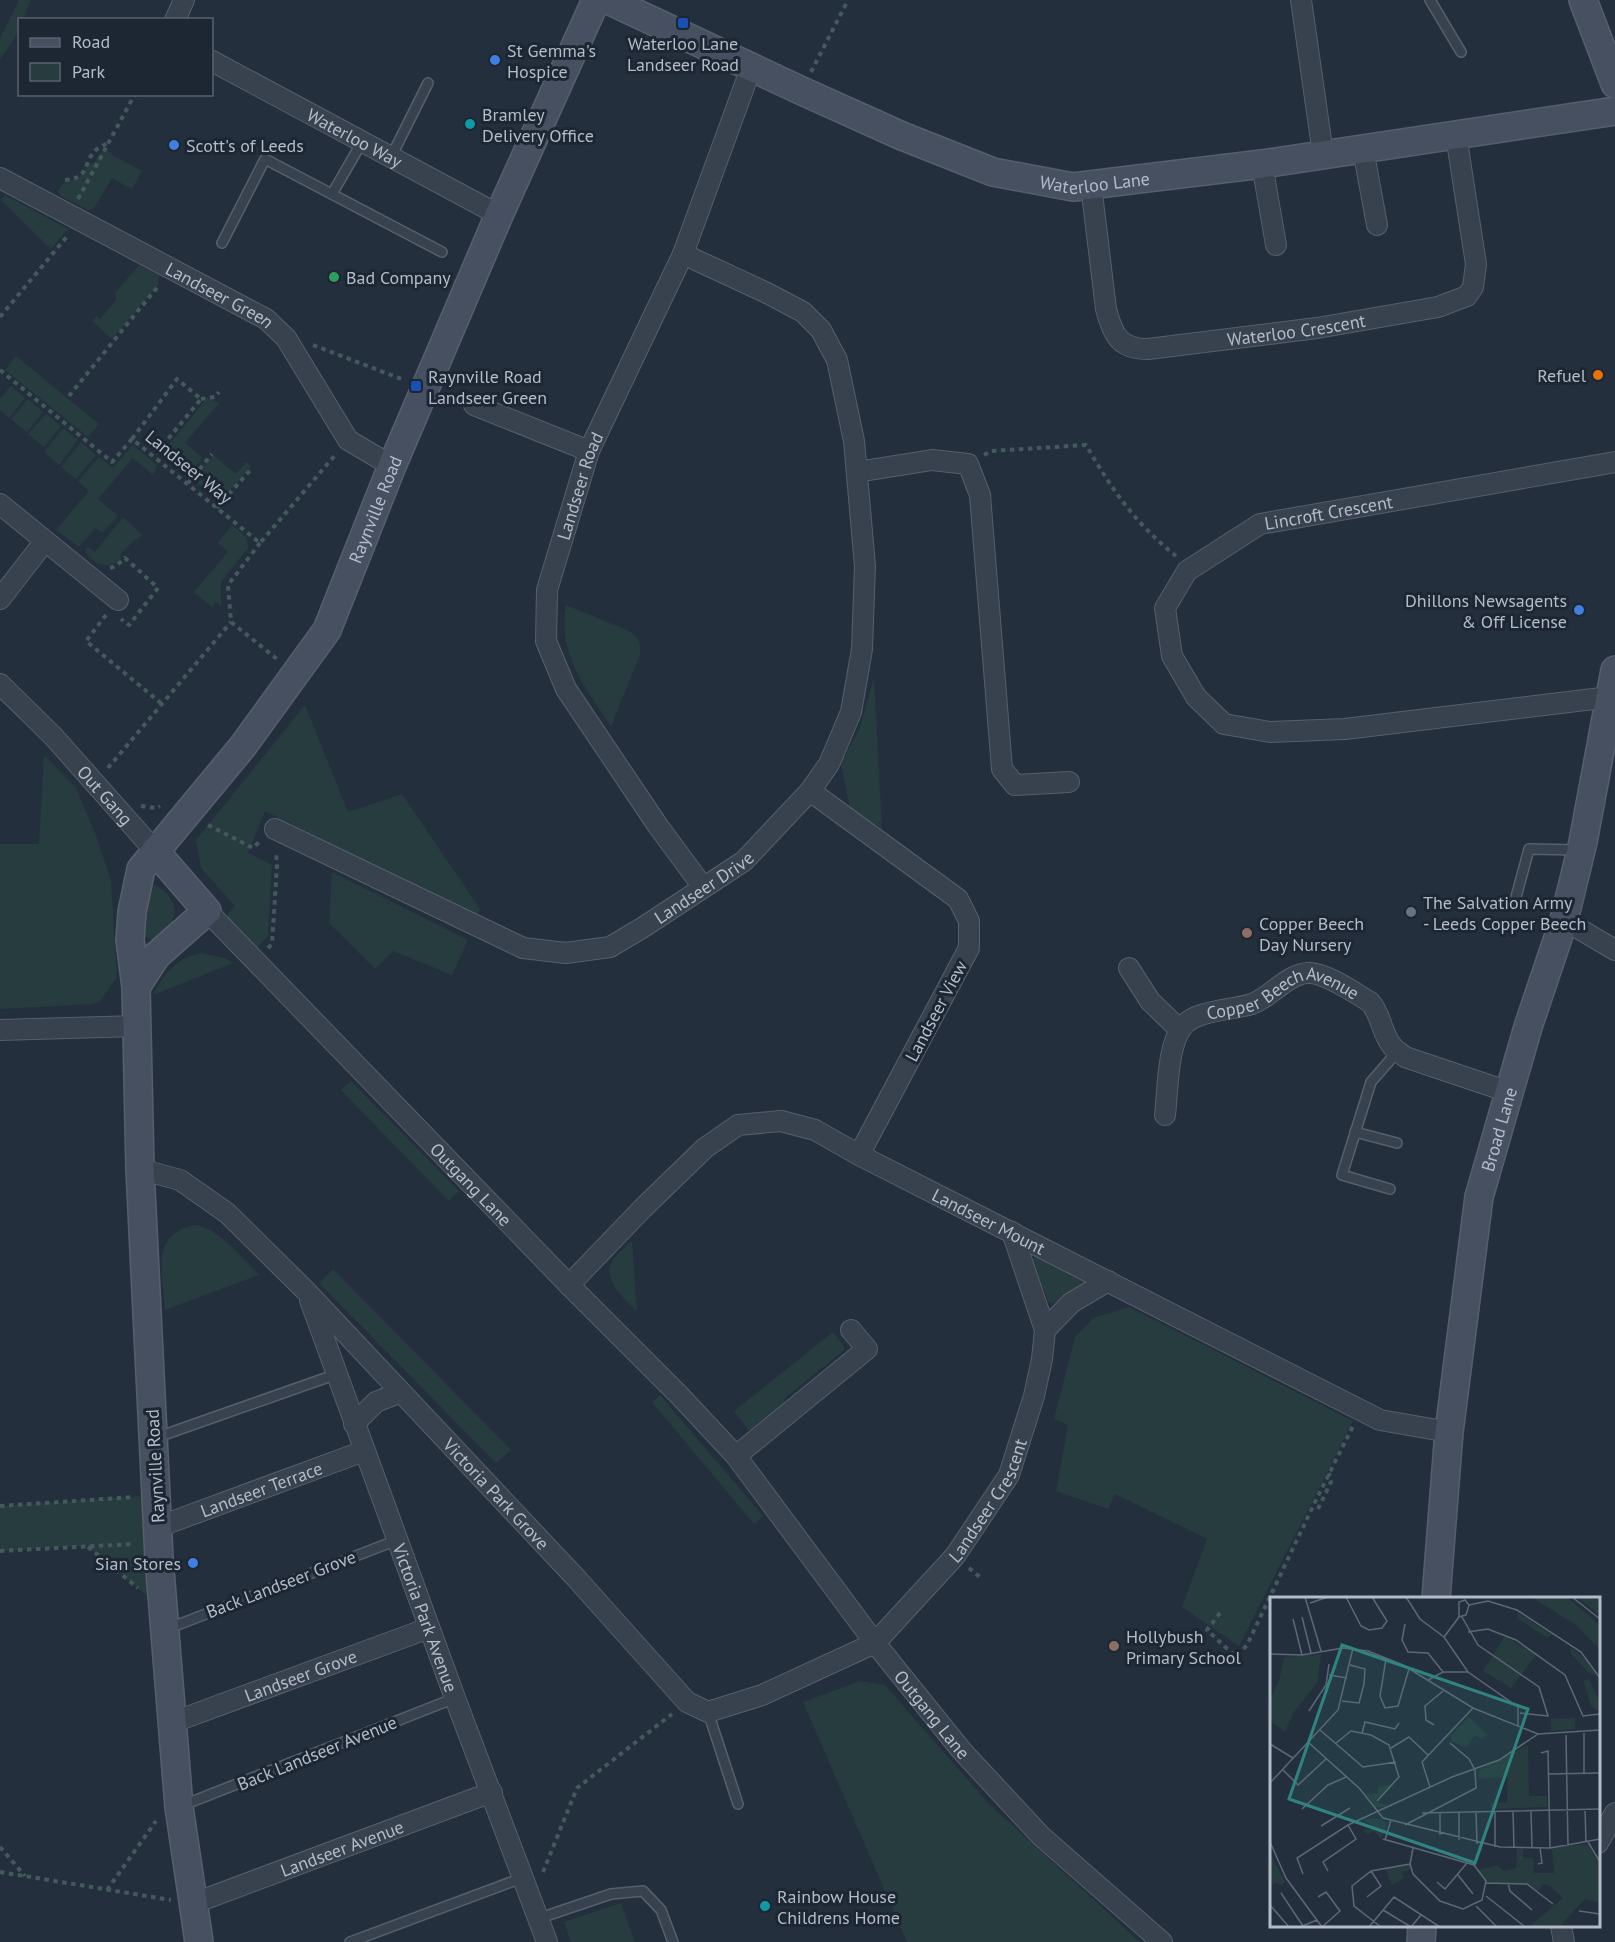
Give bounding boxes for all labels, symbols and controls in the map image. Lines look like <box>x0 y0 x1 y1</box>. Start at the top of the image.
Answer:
marker: Waterloo Lane Landseer Road <box>676 16 690 30</box>
legend <box>18 18 213 96</box>
text: Road <box>72 30 110 53</box>
place label: Waterloo Lane Landseer Road <box>627 32 739 76</box>
place label: St Gemma's Hospice <box>507 39 596 83</box>
marker: St Gemma's Hospice <box>488 53 502 67</box>
text: Park <box>72 60 105 83</box>
street label: Waterloo Way <box>303 103 407 173</box>
place label: Bramley Delivery Office <box>482 103 594 147</box>
marker: Bramley Delivery Office <box>463 117 477 131</box>
place label: Scott's of Leeds <box>186 134 304 157</box>
marker: Scott's of Leeds <box>167 138 181 152</box>
street label: Waterloo Lane <box>1038 166 1151 199</box>
street label: Landseer Green <box>162 257 279 333</box>
place label: Bad Company <box>346 266 451 289</box>
marker: Bad Company <box>327 270 341 284</box>
street label: Waterloo Crescent <box>1226 308 1367 351</box>
place label: Refuel <box>1537 364 1587 387</box>
place label: Raynville Road Landseer Green <box>428 365 547 409</box>
marker: Refuel <box>1591 368 1605 382</box>
marker: Raynville Road Landseer Green <box>409 379 423 393</box>
street label: Landseer Way <box>141 425 238 509</box>
street label: Landseer Road <box>551 428 608 543</box>
street label: Raynville Road <box>343 452 407 566</box>
street label: Lincroft Crescent <box>1263 490 1394 535</box>
place label: Dhillons Newsagents & Off License <box>1405 589 1567 633</box>
marker: Dhillons Newsagents & Off License <box>1572 603 1586 617</box>
street label: Out Gang <box>73 760 138 830</box>
street label: Landseer Drive <box>650 846 759 928</box>
place label: The Salvation Army - Leeds Copper Beech <box>1423 891 1586 935</box>
marker: The Salvation Army - Leeds Copper Beech <box>1404 905 1418 919</box>
place label: Copper Beech Day Nursery <box>1259 912 1364 956</box>
marker: Copper Beech Day Nursery <box>1240 926 1254 940</box>
street label: Landseer View <box>900 956 972 1065</box>
street label: Copper Beech Avenue <box>1204 961 1364 1024</box>
street label: Broad Lane <box>1476 1084 1522 1174</box>
street label: Outgang Lane <box>426 1137 517 1231</box>
street label: Landseer Mount <box>929 1183 1049 1259</box>
street label: Raynville Road <box>141 1409 169 1523</box>
street label: Victoria Park Grove <box>438 1432 555 1554</box>
street label: Landseer Crescent <box>943 1436 1031 1567</box>
street label: Landseer Terrace <box>197 1456 325 1522</box>
street label: Victoria Park Avenue <box>388 1539 463 1695</box>
street label: Back Landseer Grove <box>203 1545 359 1623</box>
place label: Sian Stores <box>95 1552 181 1575</box>
marker: Sian Stores <box>186 1556 200 1570</box>
inset map <box>1270 1597 1600 1927</box>
place label: Hollybush Primary School <box>1126 1625 1241 1669</box>
marker: Hollybush Primary School <box>1107 1639 1121 1653</box>
street label: Landseer Grove <box>241 1644 360 1707</box>
street label: Outgang Lane <box>890 1665 975 1764</box>
street label: Back Landseer Avenue <box>234 1710 400 1796</box>
street label: Landseer Avenue <box>277 1815 407 1882</box>
place label: Rainbow House Childrens Home <box>777 1885 900 1929</box>
marker: Rainbow House Childrens Home <box>758 1899 772 1913</box>

